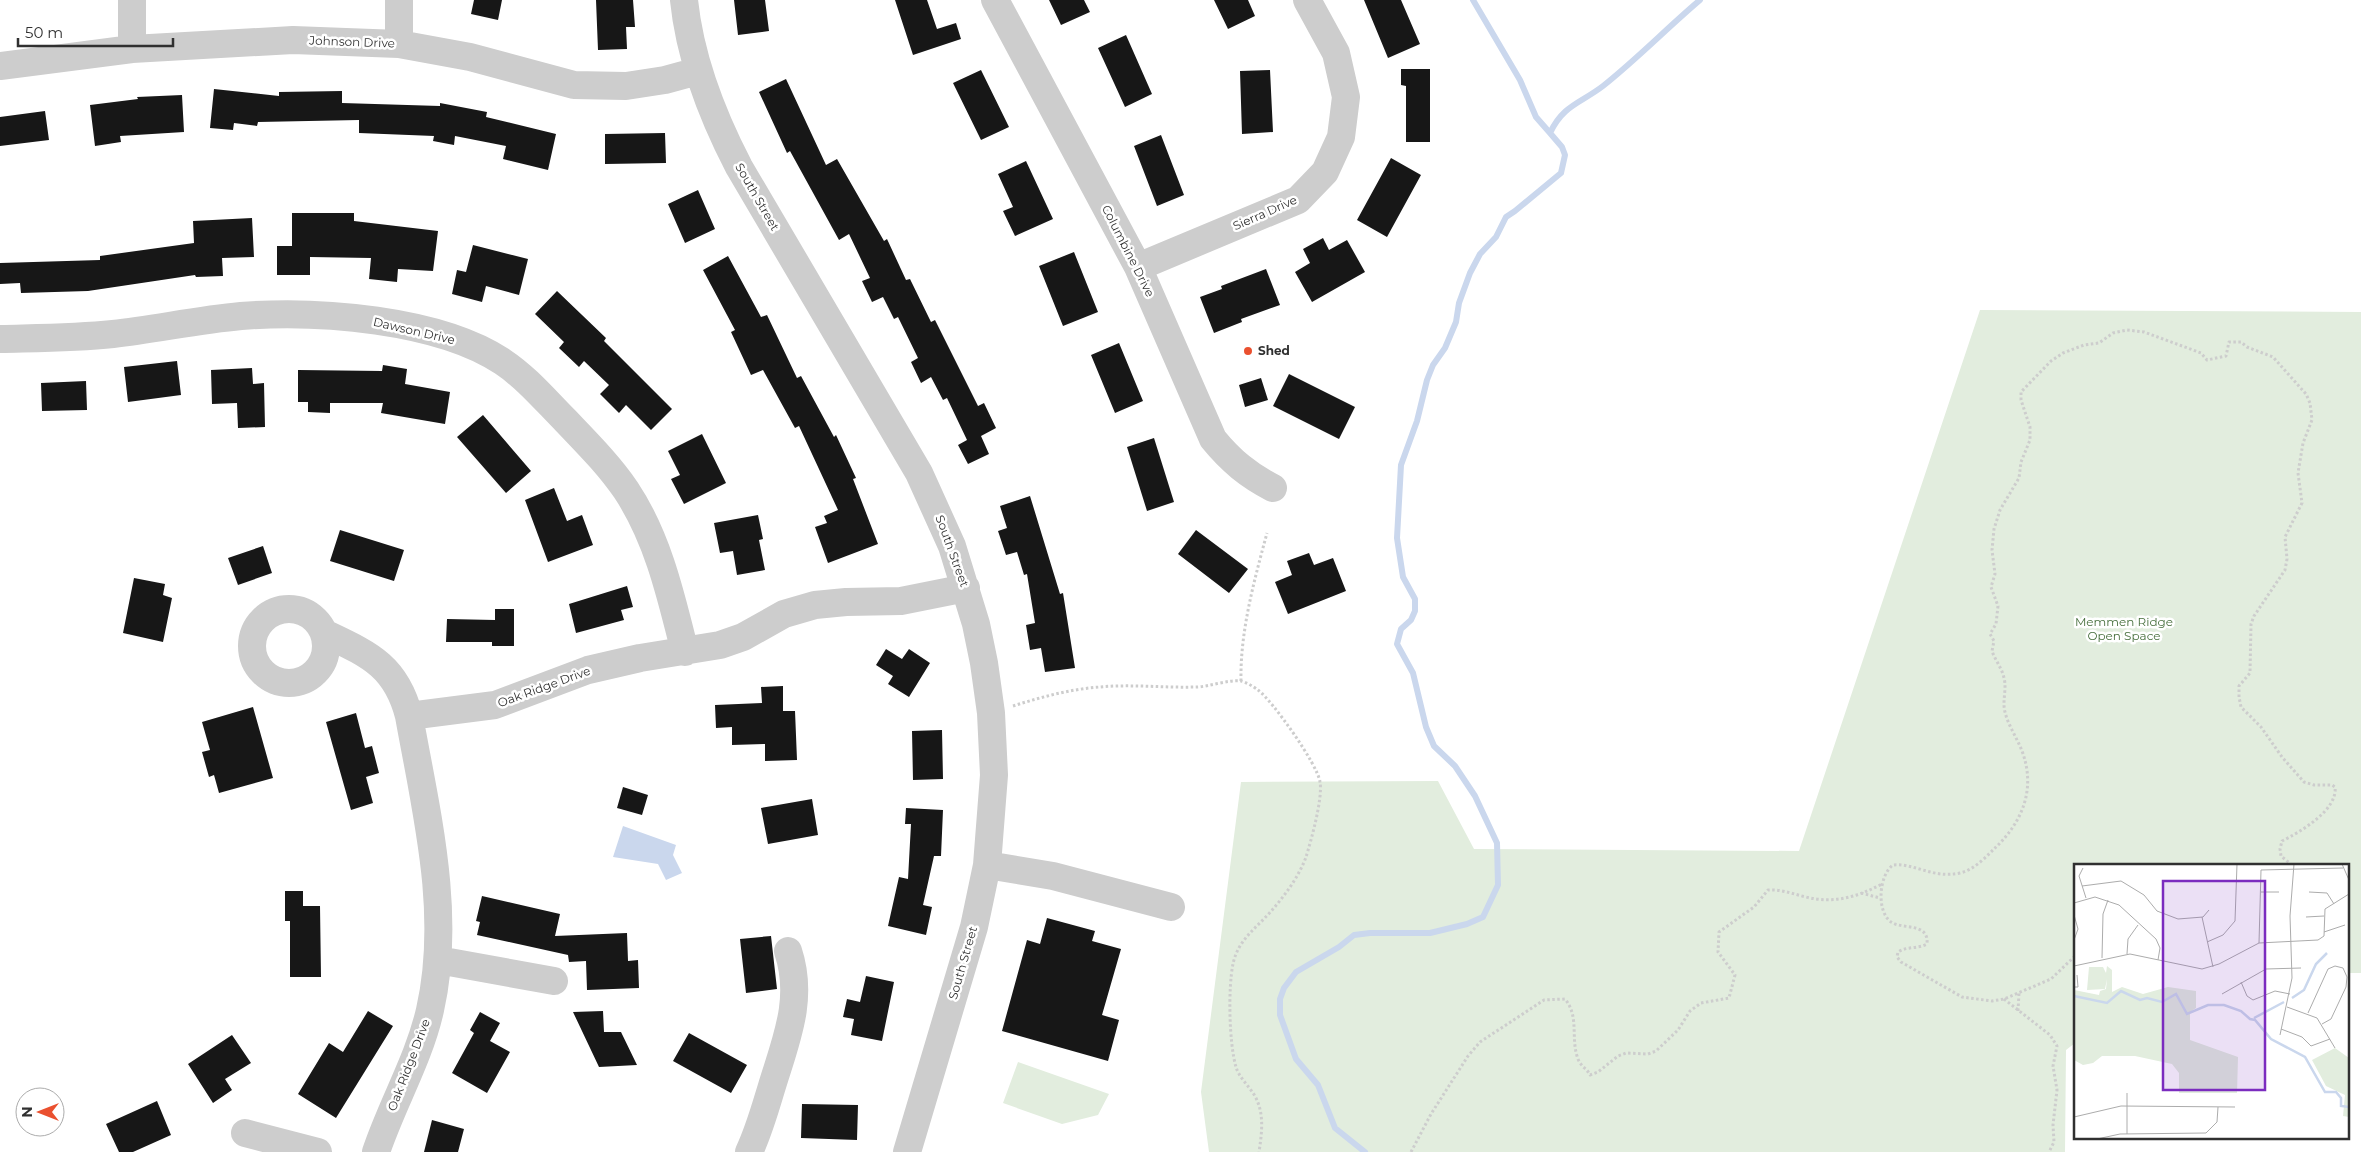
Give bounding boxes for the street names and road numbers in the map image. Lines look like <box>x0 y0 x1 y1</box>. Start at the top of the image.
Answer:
street label: Johnson Drive <box>308 32 395 50</box>
street label: South Street <box>732 160 783 233</box>
street label: Sierra Drive <box>1230 192 1299 233</box>
street label: Columbine Drive <box>1099 202 1158 299</box>
street label: Dawson Drive <box>372 314 456 347</box>
street label: South Street <box>933 513 972 589</box>
street label: Oak Ridge Drive <box>495 663 592 710</box>
street label: South Street <box>945 924 980 1001</box>
street label: Oak Ridge Drive <box>384 1017 433 1113</box>

